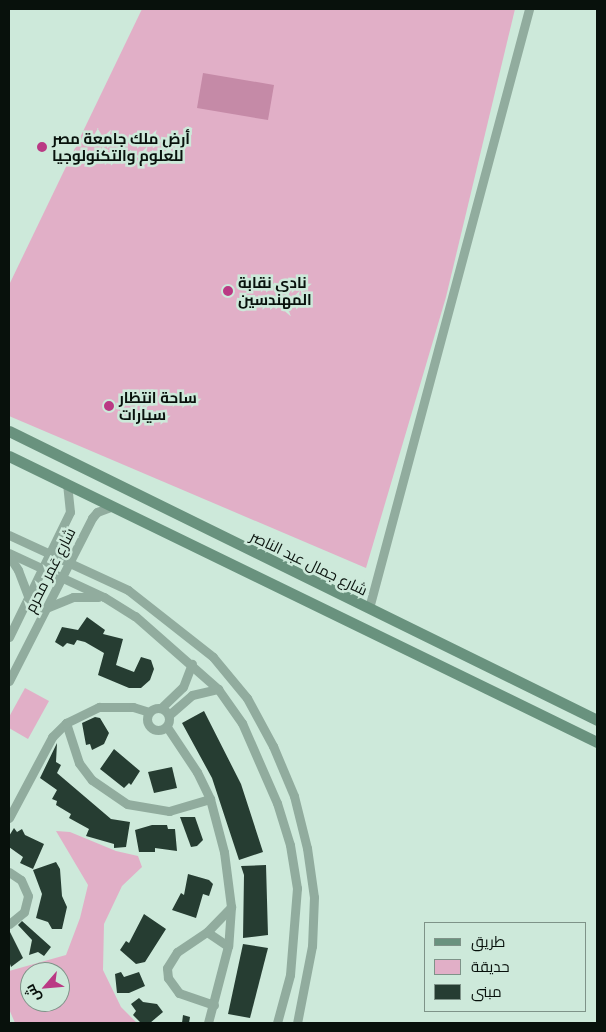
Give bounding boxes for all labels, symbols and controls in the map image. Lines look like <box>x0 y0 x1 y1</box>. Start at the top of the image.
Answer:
place label: أرض ملك جامعة مصر للعلوم والتكنولوجيا <box>52 129 190 164</box>
marker: أرض ملك جامعة مصر للعلوم والتكنولوجيا <box>36 141 48 153</box>
place label: نادى نقابة المهندسين <box>238 273 312 308</box>
marker: نادى نقابة المهندسين <box>222 285 234 297</box>
place label: ساحة انتظار سيارات <box>119 388 197 423</box>
marker: ساحة انتظار سيارات <box>103 400 115 412</box>
street label: شارع عَمر محرم <box>21 525 79 615</box>
street label: شارع جمال عبد الناصر <box>248 527 370 599</box>
legend <box>424 922 586 1012</box>
text: طريق <box>471 932 505 950</box>
text: حديقة <box>471 957 510 975</box>
north arrow <box>20 962 70 1012</box>
text: ش <box>20 982 44 1005</box>
text: مبنى <box>471 982 502 1000</box>

